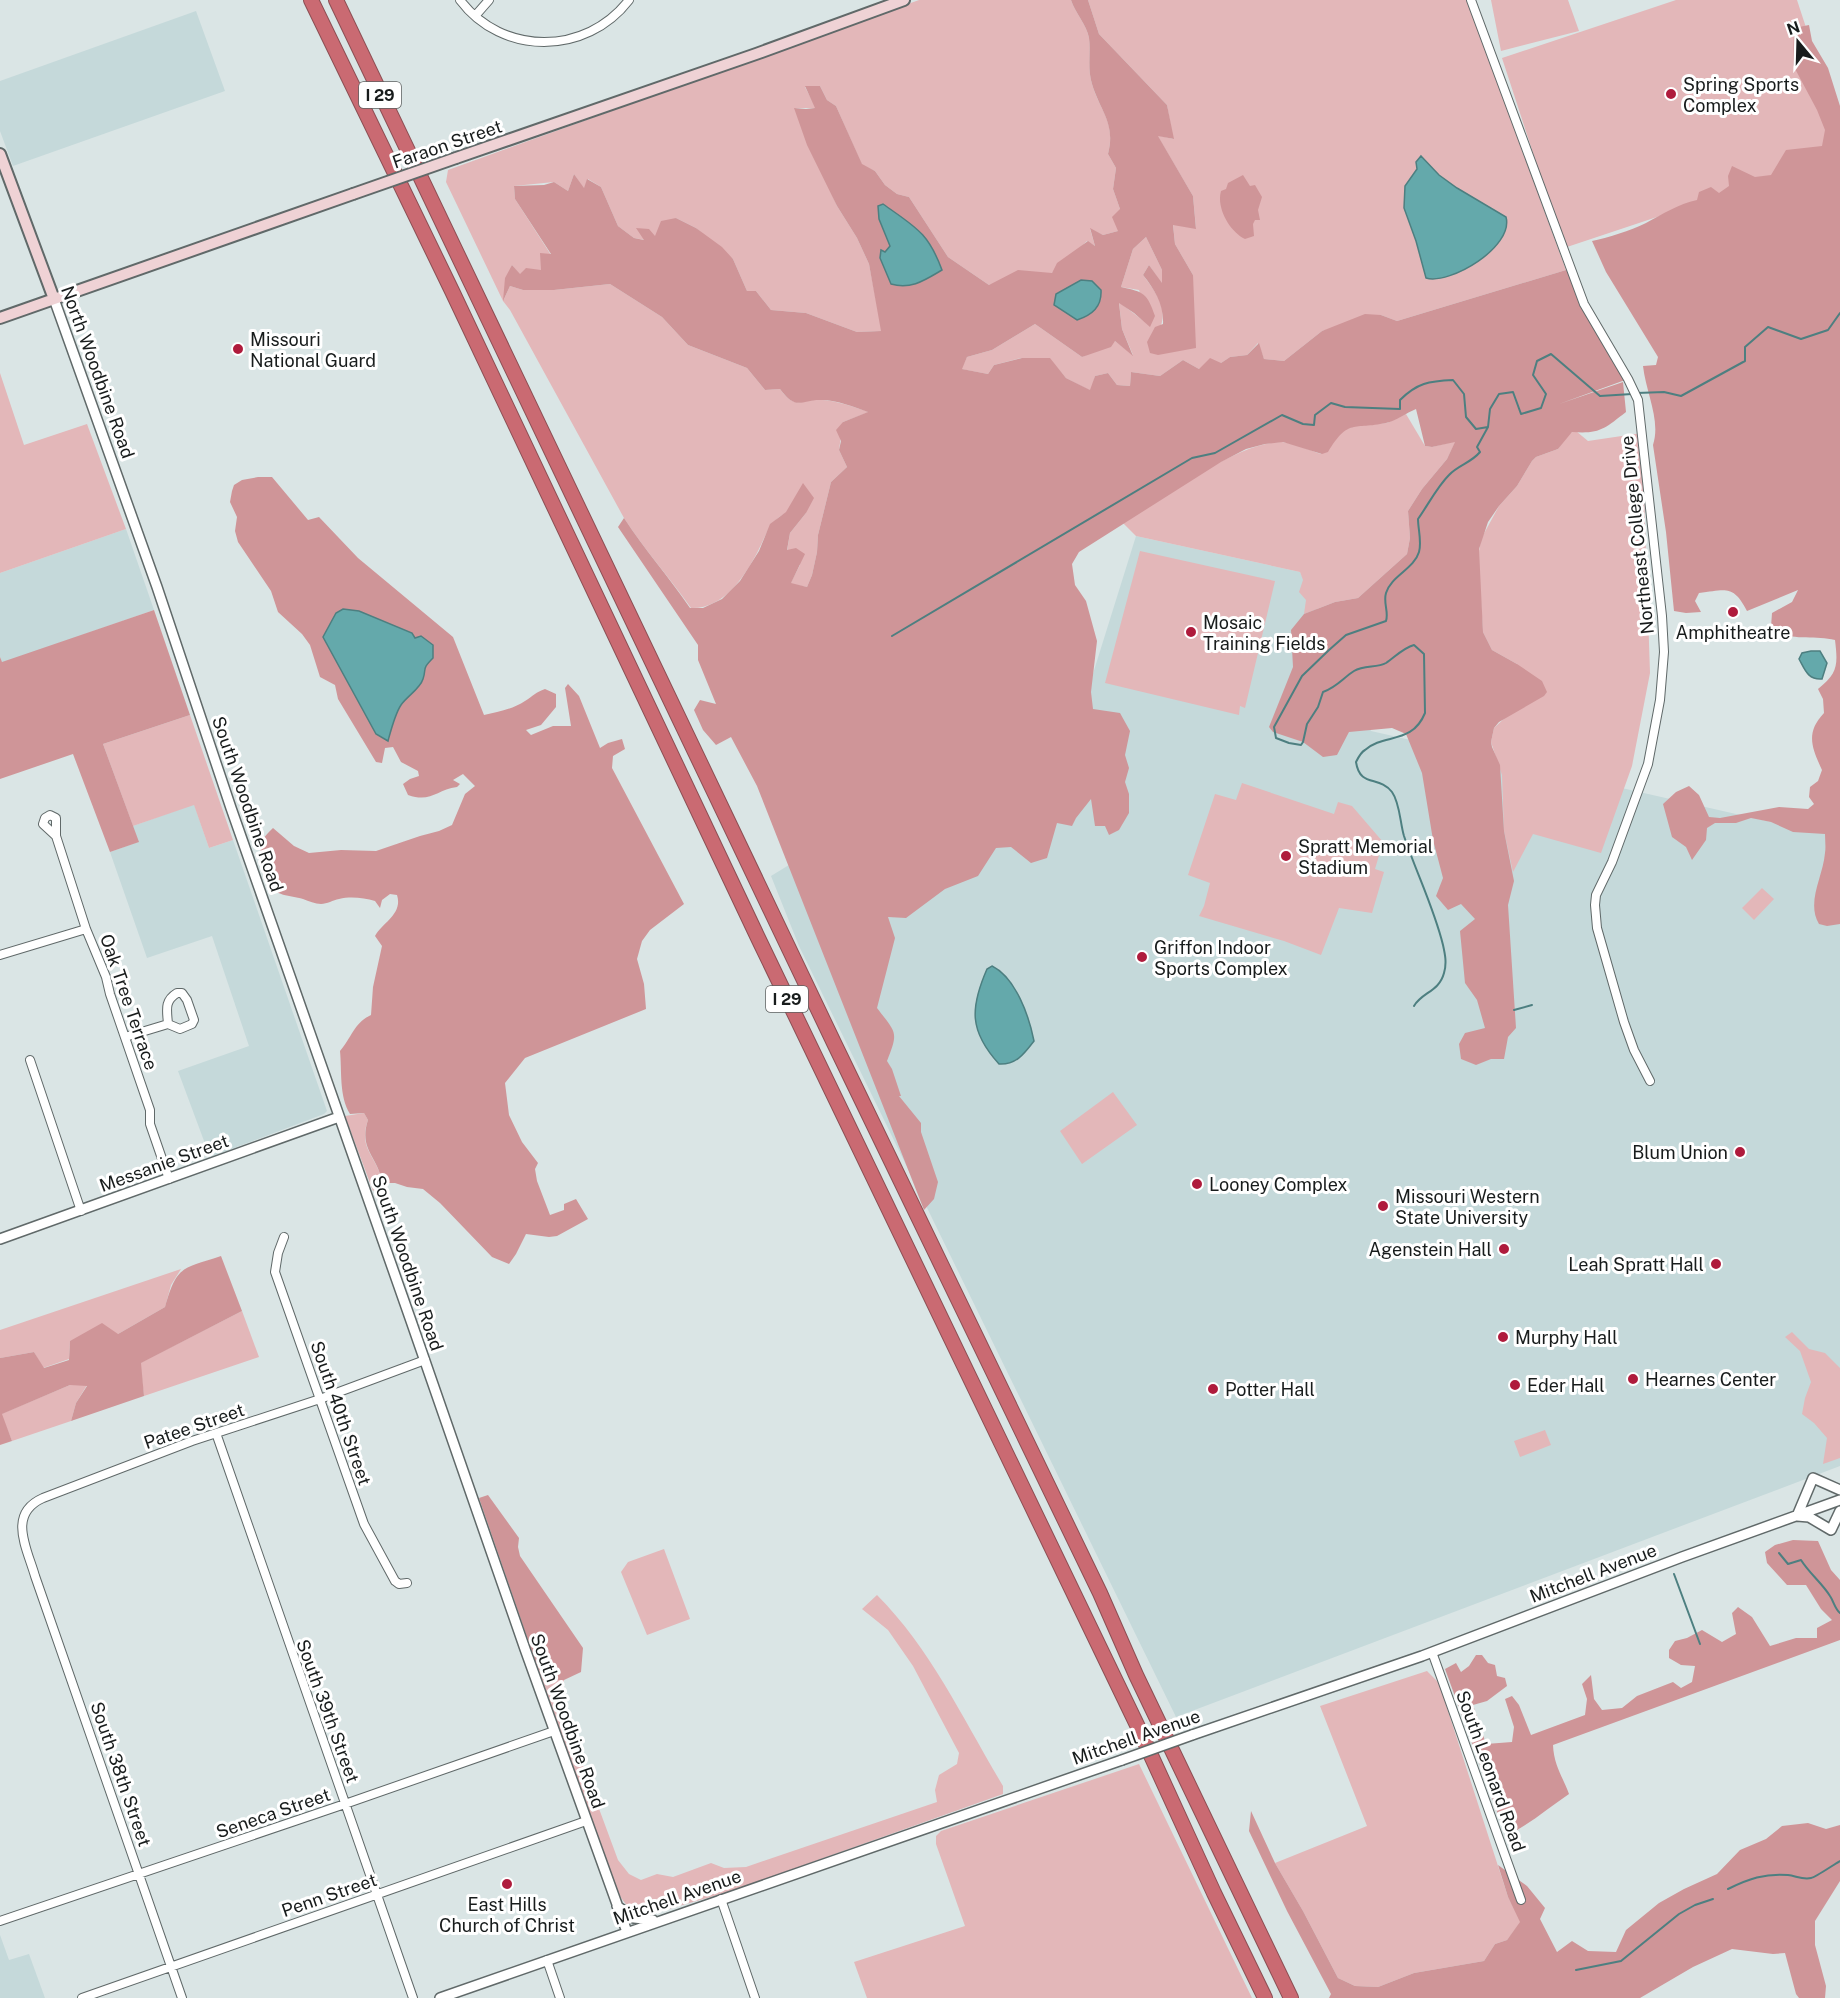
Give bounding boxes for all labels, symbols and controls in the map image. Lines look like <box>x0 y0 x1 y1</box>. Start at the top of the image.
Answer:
north arrow <box>1768 12 1828 72</box>
text: N <box>1784 17 1802 39</box>
place label: Spring Sports Complex <box>1683 74 1799 116</box>
road number: I 29 <box>359 82 401 108</box>
marker: Spring Sports Complex <box>1664 87 1678 101</box>
street label: Faraon Street <box>389 115 505 173</box>
street label: North Woodbine Road <box>57 283 139 461</box>
place label: Missouri National Guard <box>250 329 376 371</box>
marker: Missouri National Guard <box>231 342 245 356</box>
street label: Northeast College Drive <box>1616 435 1658 635</box>
marker: Amphitheatre <box>1726 605 1740 619</box>
place label: Mosaic Training Fields <box>1203 612 1325 654</box>
place label: Amphitheatre <box>1675 622 1791 643</box>
marker: Mosaic Training Fields <box>1184 625 1198 639</box>
street label: South Woodbine Road <box>208 713 288 895</box>
place label: Spratt Memorial Stadium <box>1298 836 1433 878</box>
marker: Spratt Memorial Stadium <box>1279 849 1293 863</box>
street label: Oak Tree Terrace <box>96 931 162 1073</box>
place label: Griffon Indoor Sports Complex <box>1154 937 1288 979</box>
marker: Griffon Indoor Sports Complex <box>1135 950 1149 964</box>
road number: I 29 <box>766 986 808 1012</box>
street label: Messanie Street <box>97 1130 231 1196</box>
place label: Blum Union <box>1632 1142 1728 1163</box>
marker: Blum Union <box>1733 1145 1747 1159</box>
street label: South Woodbine Road <box>368 1172 448 1354</box>
place label: Looney Complex <box>1209 1174 1347 1195</box>
marker: Looney Complex <box>1190 1177 1204 1191</box>
place label: Missouri Western State University <box>1395 1186 1540 1228</box>
marker: Missouri Western State University <box>1376 1199 1390 1213</box>
place label: Agenstein Hall <box>1369 1239 1492 1260</box>
marker: Agenstein Hall <box>1497 1242 1511 1256</box>
place label: Leah Spratt Hall <box>1568 1254 1704 1275</box>
marker: Leah Spratt Hall <box>1709 1257 1723 1271</box>
place label: Murphy Hall <box>1515 1327 1618 1348</box>
marker: Murphy Hall <box>1496 1330 1510 1344</box>
street label: South 40th Street <box>306 1338 376 1488</box>
place label: Hearnes Center <box>1645 1369 1776 1390</box>
marker: Hearnes Center <box>1626 1372 1640 1386</box>
place label: Eder Hall <box>1527 1375 1605 1396</box>
marker: Eder Hall <box>1508 1378 1522 1392</box>
place label: Potter Hall <box>1225 1379 1315 1400</box>
marker: Potter Hall <box>1206 1382 1220 1396</box>
street label: Patee Street <box>141 1399 247 1453</box>
street label: Mitchell Avenue <box>1527 1539 1659 1607</box>
street label: South Woodbine Road <box>527 1631 609 1811</box>
street label: South 39th Street <box>292 1636 364 1786</box>
street label: South Leonard Road <box>1452 1688 1530 1854</box>
street label: South 38th Street <box>86 1699 156 1849</box>
street label: Mitchell Avenue <box>1069 1705 1203 1769</box>
street label: Seneca Street <box>213 1784 333 1842</box>
street label: Mitchell Avenue <box>610 1865 744 1929</box>
street label: Penn Street <box>279 1869 379 1921</box>
marker: East Hills Church of Christ <box>500 1877 514 1891</box>
place label: East Hills Church of Christ <box>439 1894 575 1936</box>

